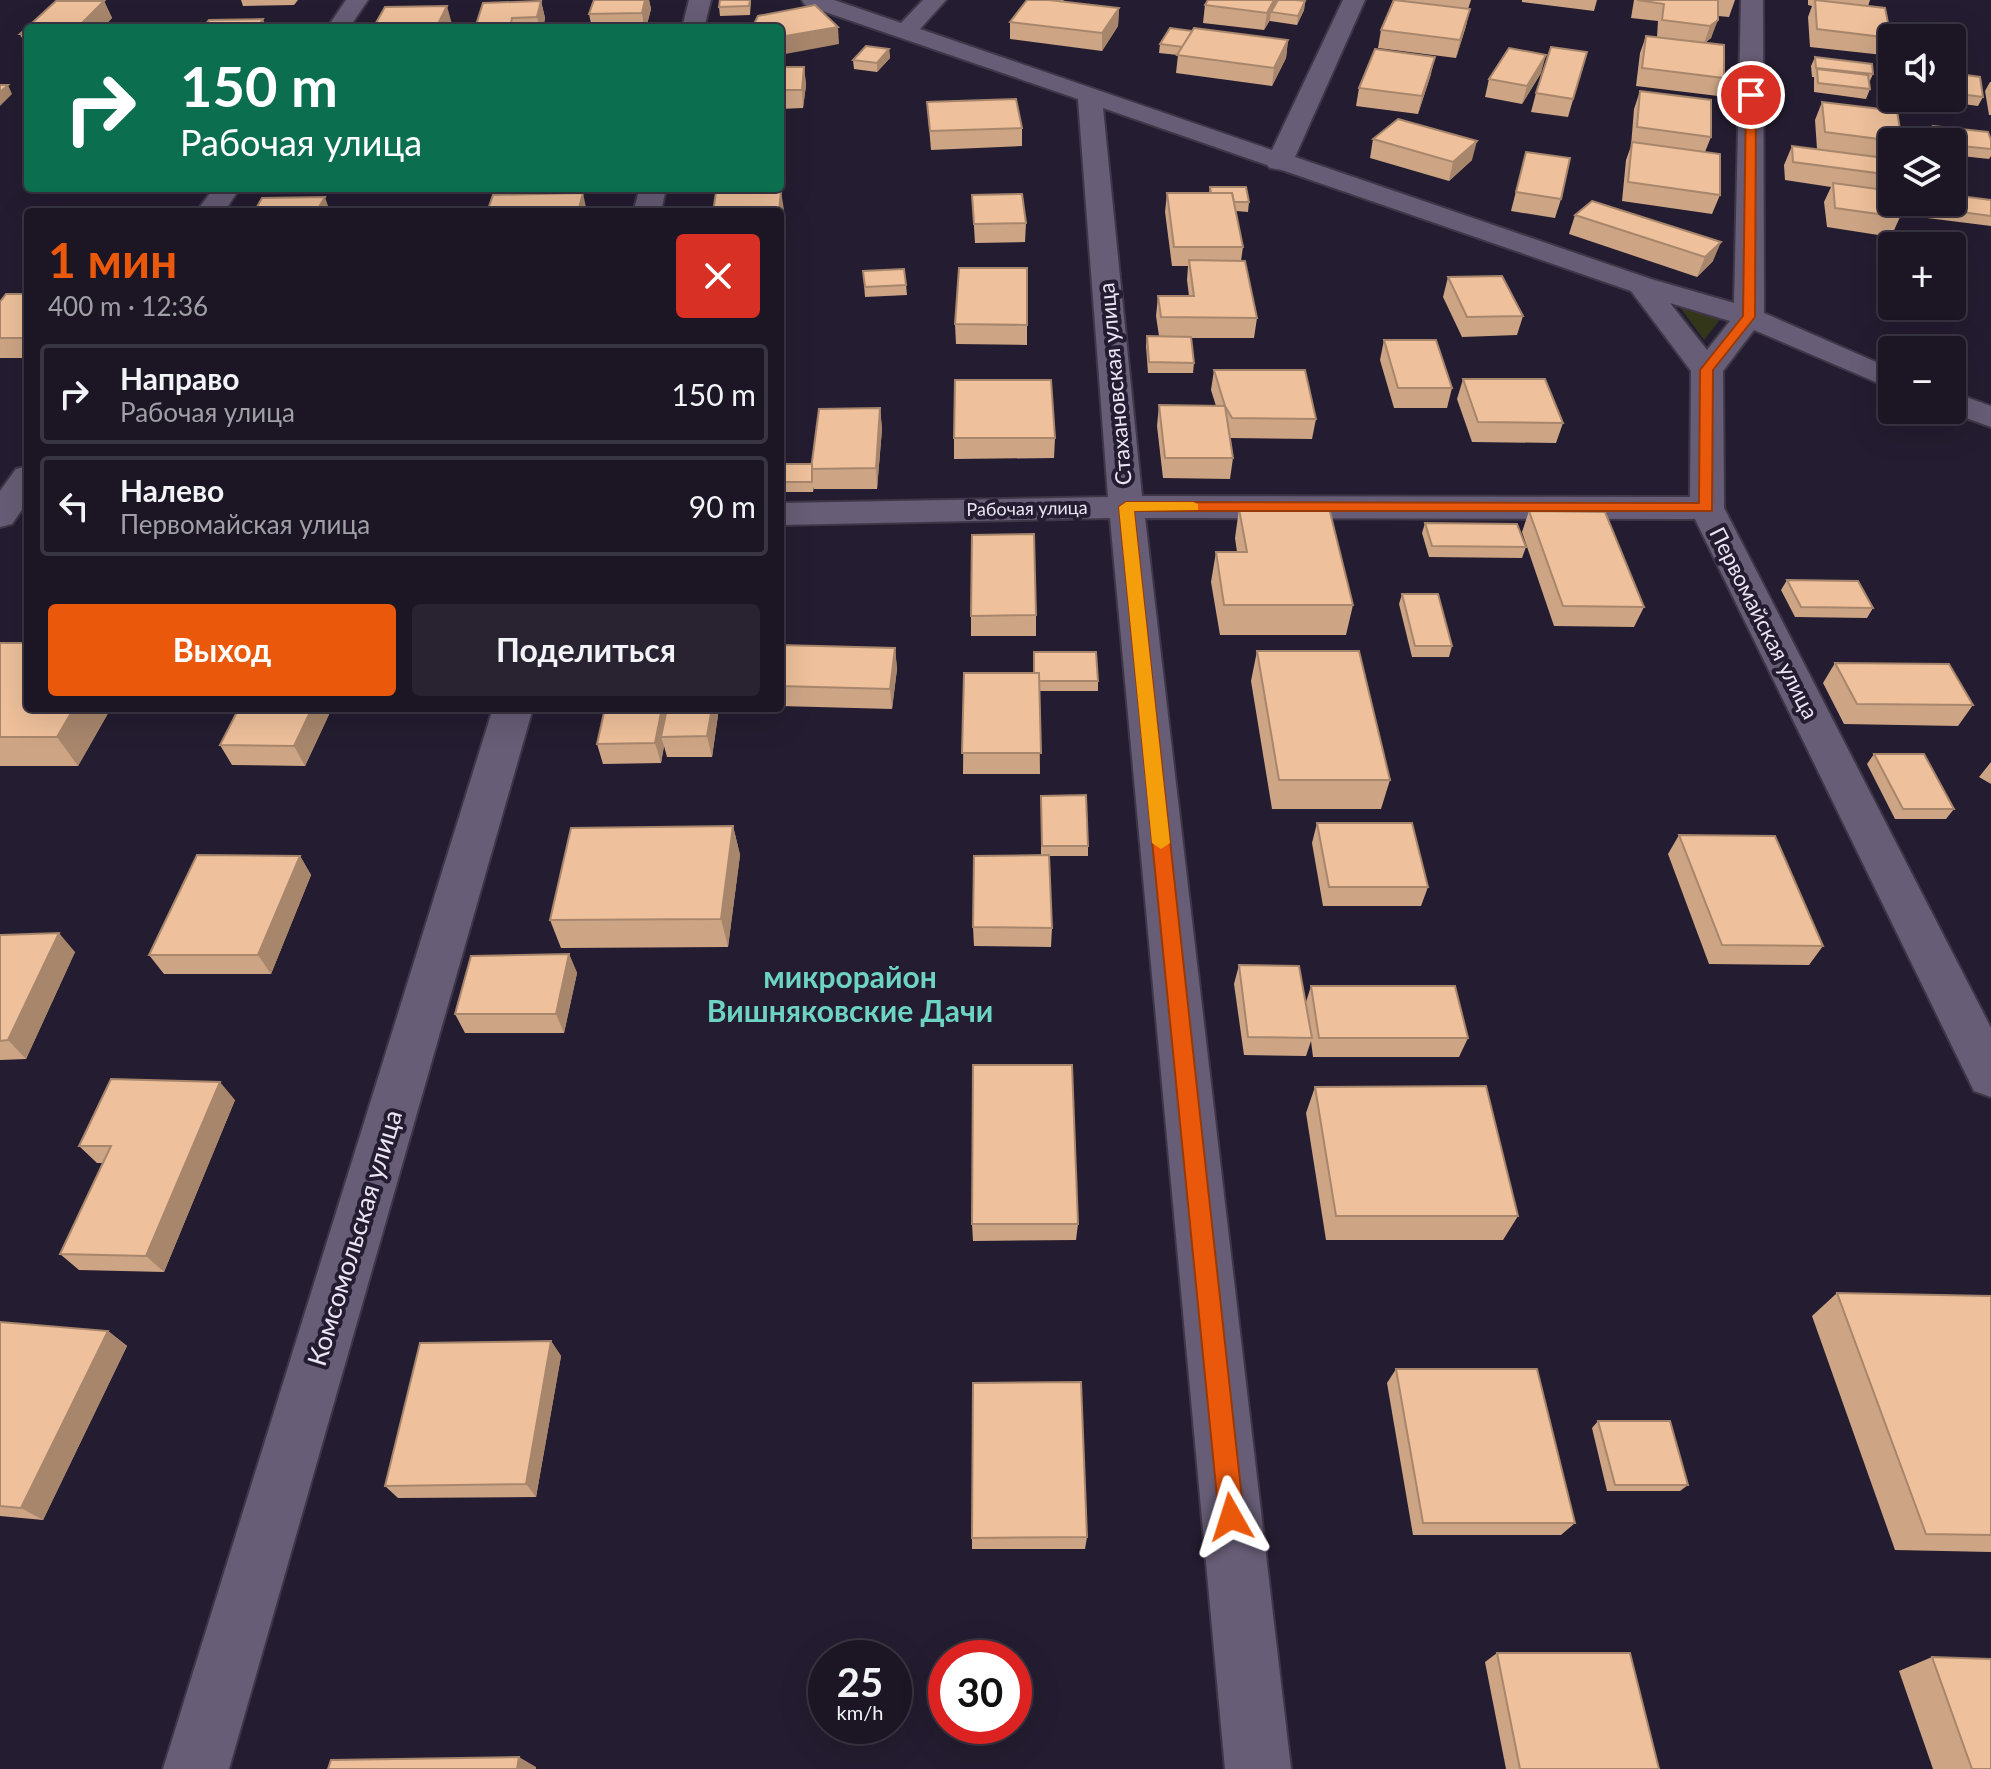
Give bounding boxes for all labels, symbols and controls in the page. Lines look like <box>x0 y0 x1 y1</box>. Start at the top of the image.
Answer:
map controls <box>1878 24 1966 424</box>
button: sound <box>1878 24 1966 112</box>
text: 150 m <box>180 52 338 119</box>
icon: right <box>48 56 152 160</box>
pin <box>1717 61 1785 129</box>
icon: arrive <box>1729 73 1773 117</box>
text: Рабочая улица <box>180 120 422 164</box>
button: layers <box>1878 128 1966 216</box>
text: 1 мин <box>48 231 177 288</box>
button: + <box>1878 232 1966 320</box>
button: close <box>676 234 760 318</box>
street label: Стахановская улица <box>1092 282 1137 486</box>
text: 400 m · 12:36 <box>48 290 208 322</box>
button: − <box>1878 336 1966 424</box>
text: Направо <box>120 360 240 396</box>
icon: right <box>52 372 96 416</box>
text: 150 m <box>671 376 756 412</box>
text: Рабочая улица <box>120 396 295 428</box>
text: Налево <box>120 472 224 508</box>
icon: left <box>52 484 96 528</box>
text: 90 m <box>689 488 756 524</box>
street label: Рабочая улица <box>966 496 1088 520</box>
text: Первомайская улица <box>120 508 370 540</box>
street label: Первомайская улица <box>1704 522 1825 723</box>
button: Выход <box>48 604 396 696</box>
button: Поделиться <box>412 604 760 696</box>
district label: микрорайон Вишняковские Дачи <box>707 958 993 1028</box>
street label: Комсомольская улица <box>300 1106 408 1370</box>
position arrow <box>1189 1475 1273 1559</box>
speed limit sign: 30 <box>928 1640 1032 1744</box>
text: 25 <box>837 1658 883 1706</box>
text: km/h <box>837 1700 883 1724</box>

